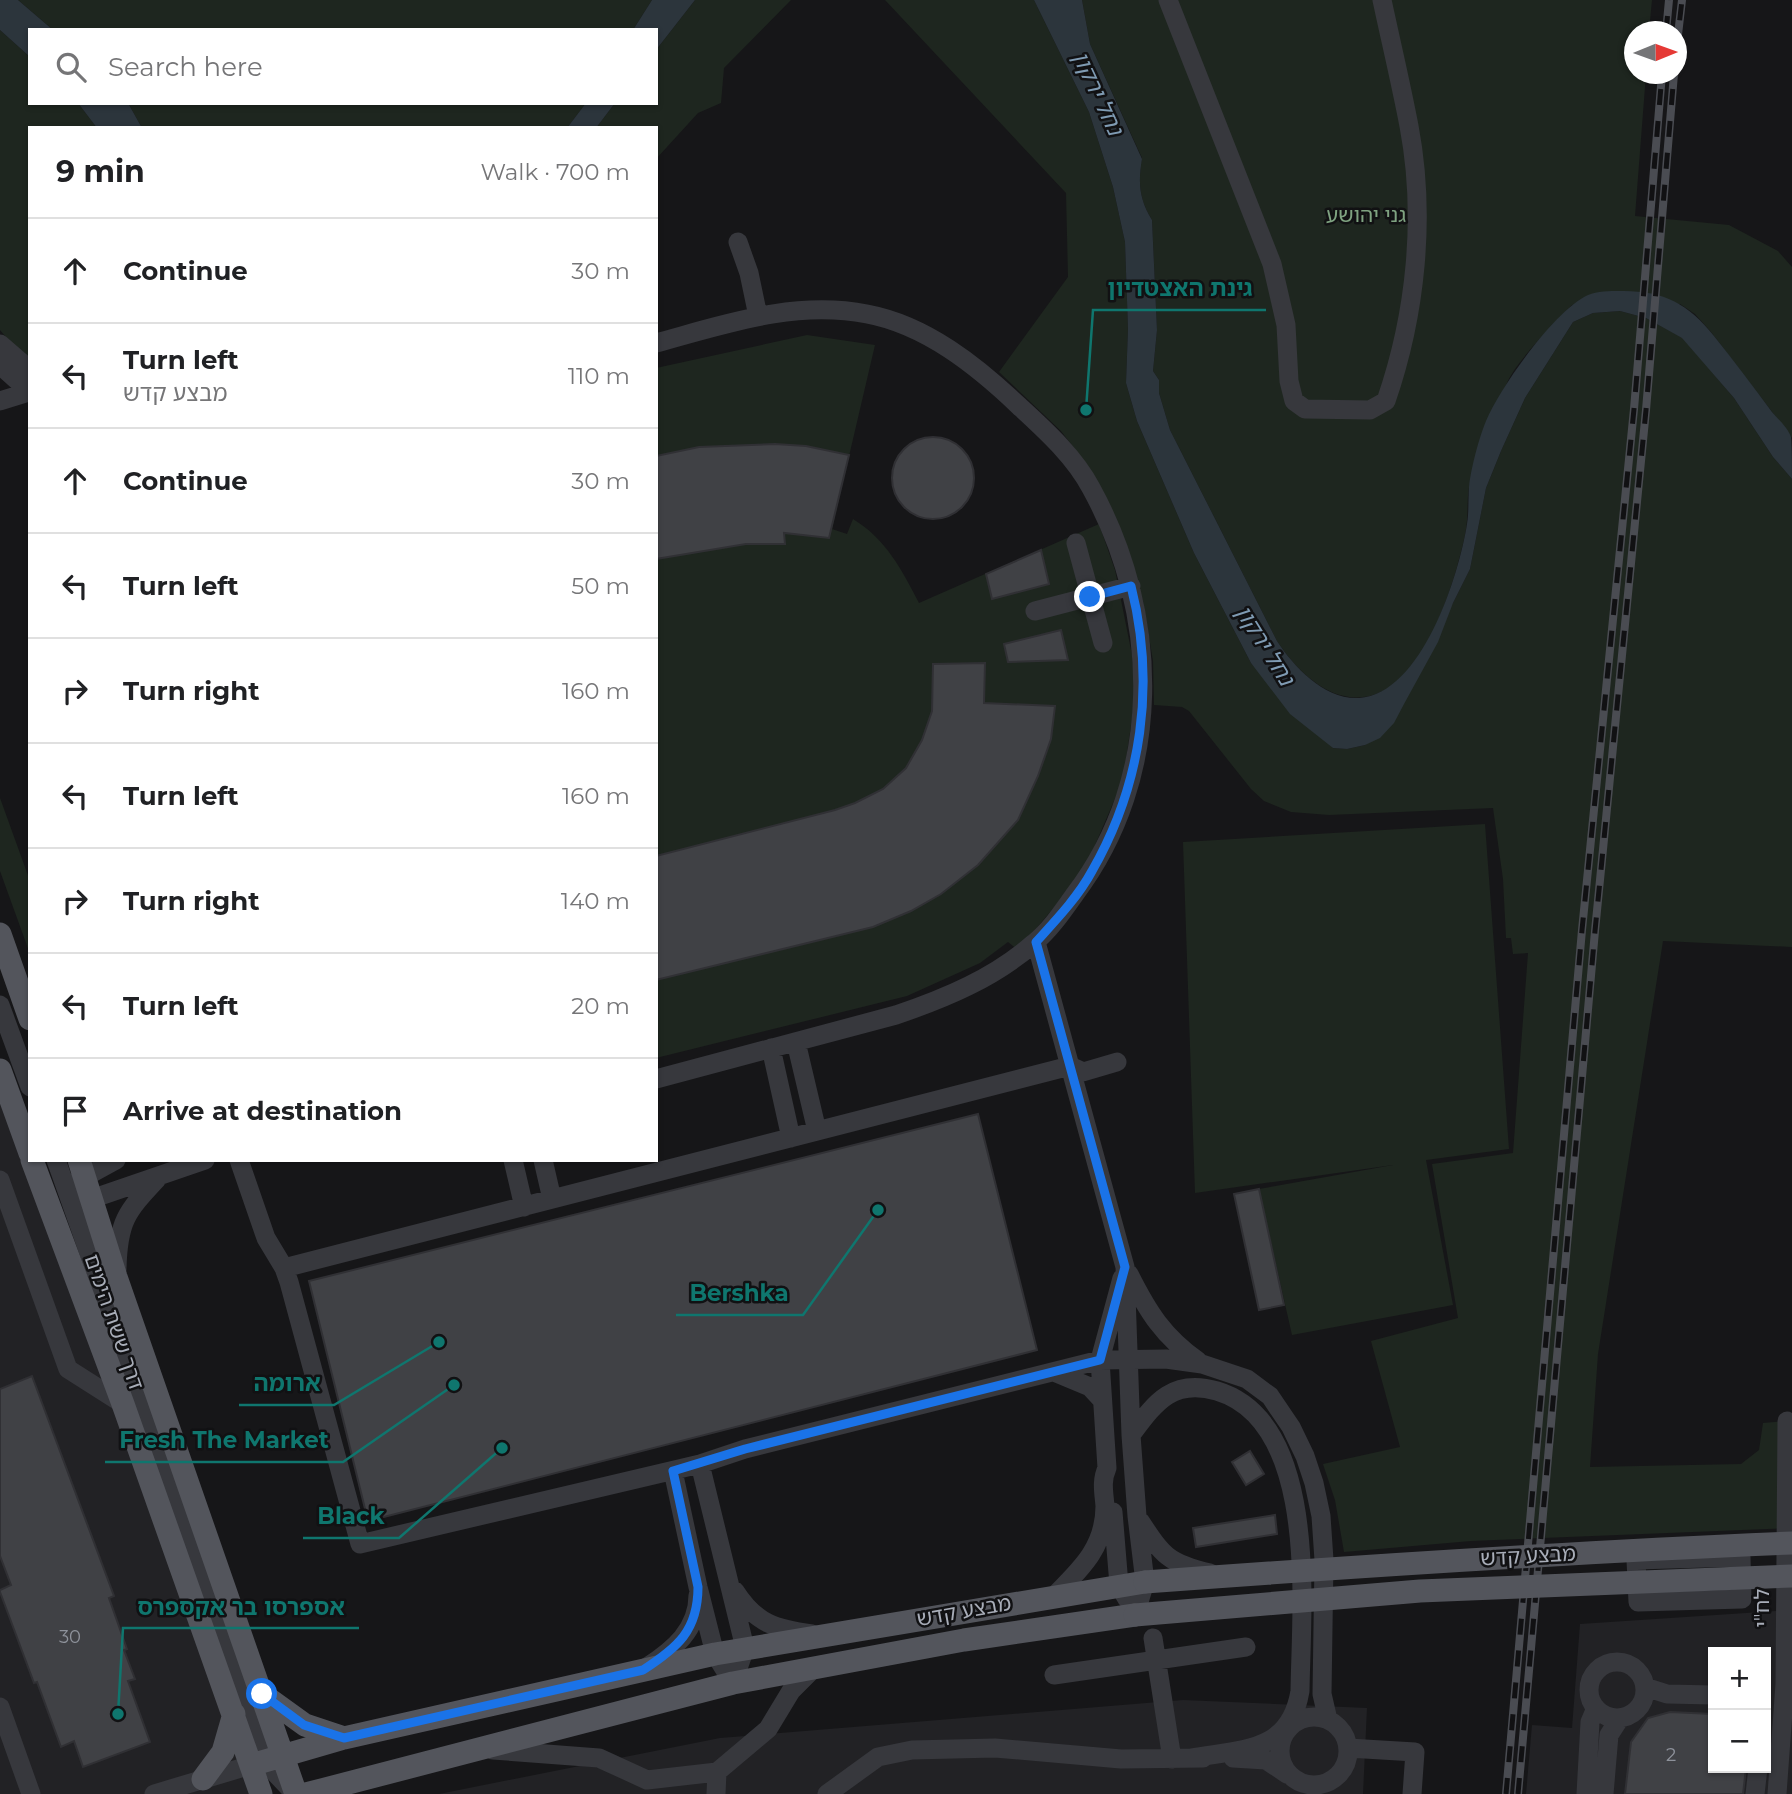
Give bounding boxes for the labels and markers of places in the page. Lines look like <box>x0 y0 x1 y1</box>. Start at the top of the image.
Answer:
callout: גינת האצטדיון <box>1093 266 1266 310</box>
callout: Bershka <box>676 1271 803 1315</box>
callout: ארומה <box>239 1361 334 1405</box>
callout: Fresh The Market <box>105 1418 343 1462</box>
callout: Black <box>303 1494 399 1538</box>
callout: אספרסו בר אקספרס <box>123 1584 359 1628</box>

